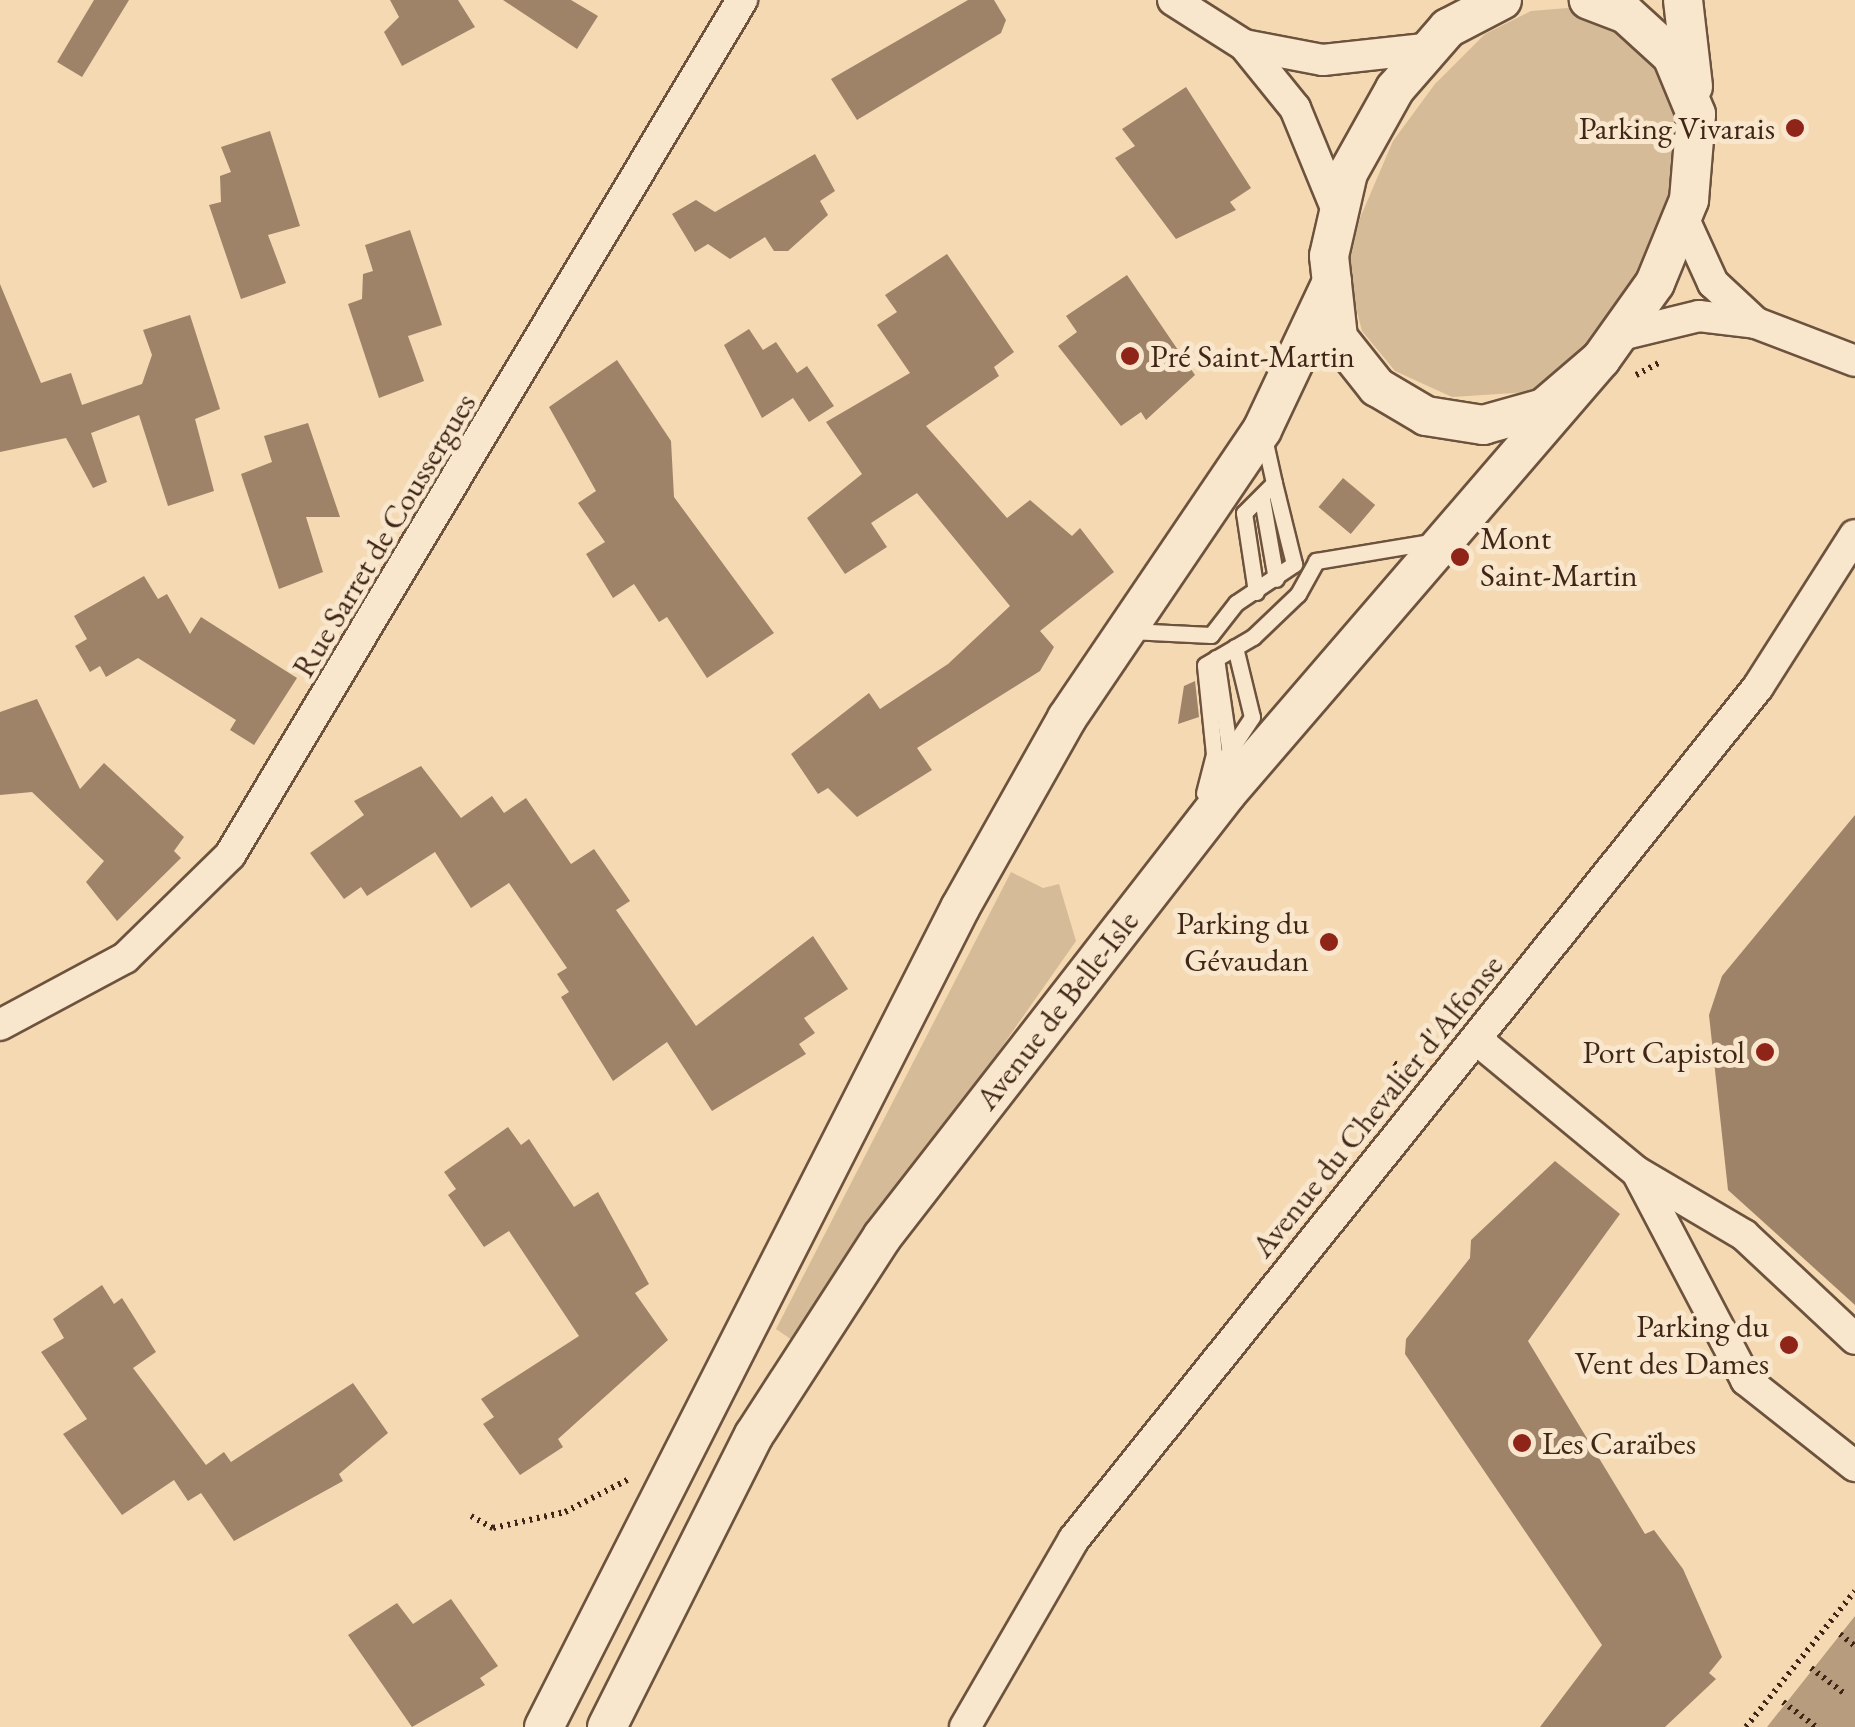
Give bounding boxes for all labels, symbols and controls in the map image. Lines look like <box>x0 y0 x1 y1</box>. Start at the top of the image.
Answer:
place label: Parking Vivarais <box>1579 109 1775 147</box>
marker: Parking Vivarais <box>1784 117 1806 139</box>
place label: Pré Saint-Martin <box>1150 337 1355 375</box>
marker: Pré Saint-Martin <box>1119 345 1141 367</box>
street label: Rue Sarret de Coussergues <box>284 386 484 684</box>
place label: Mont Saint-Martin <box>1480 520 1638 595</box>
marker: Mont Saint-Martin <box>1449 546 1471 568</box>
street label: Avenue de Belle-Isle <box>967 903 1147 1117</box>
place label: Parking du Gévaudan <box>1176 905 1309 980</box>
marker: Parking du Gévaudan <box>1318 931 1340 953</box>
street label: Avenue du Chevalier d'Alfonse <box>1243 947 1511 1265</box>
place label: Port Capistol <box>1583 1033 1745 1071</box>
marker: Port Capistol <box>1754 1041 1776 1063</box>
place label: Parking du Vent des Dames <box>1575 1308 1769 1383</box>
marker: Parking du Vent des Dames <box>1778 1334 1800 1356</box>
place label: Les Caraïbes <box>1542 1424 1696 1462</box>
marker: Les Caraïbes <box>1511 1432 1533 1454</box>

